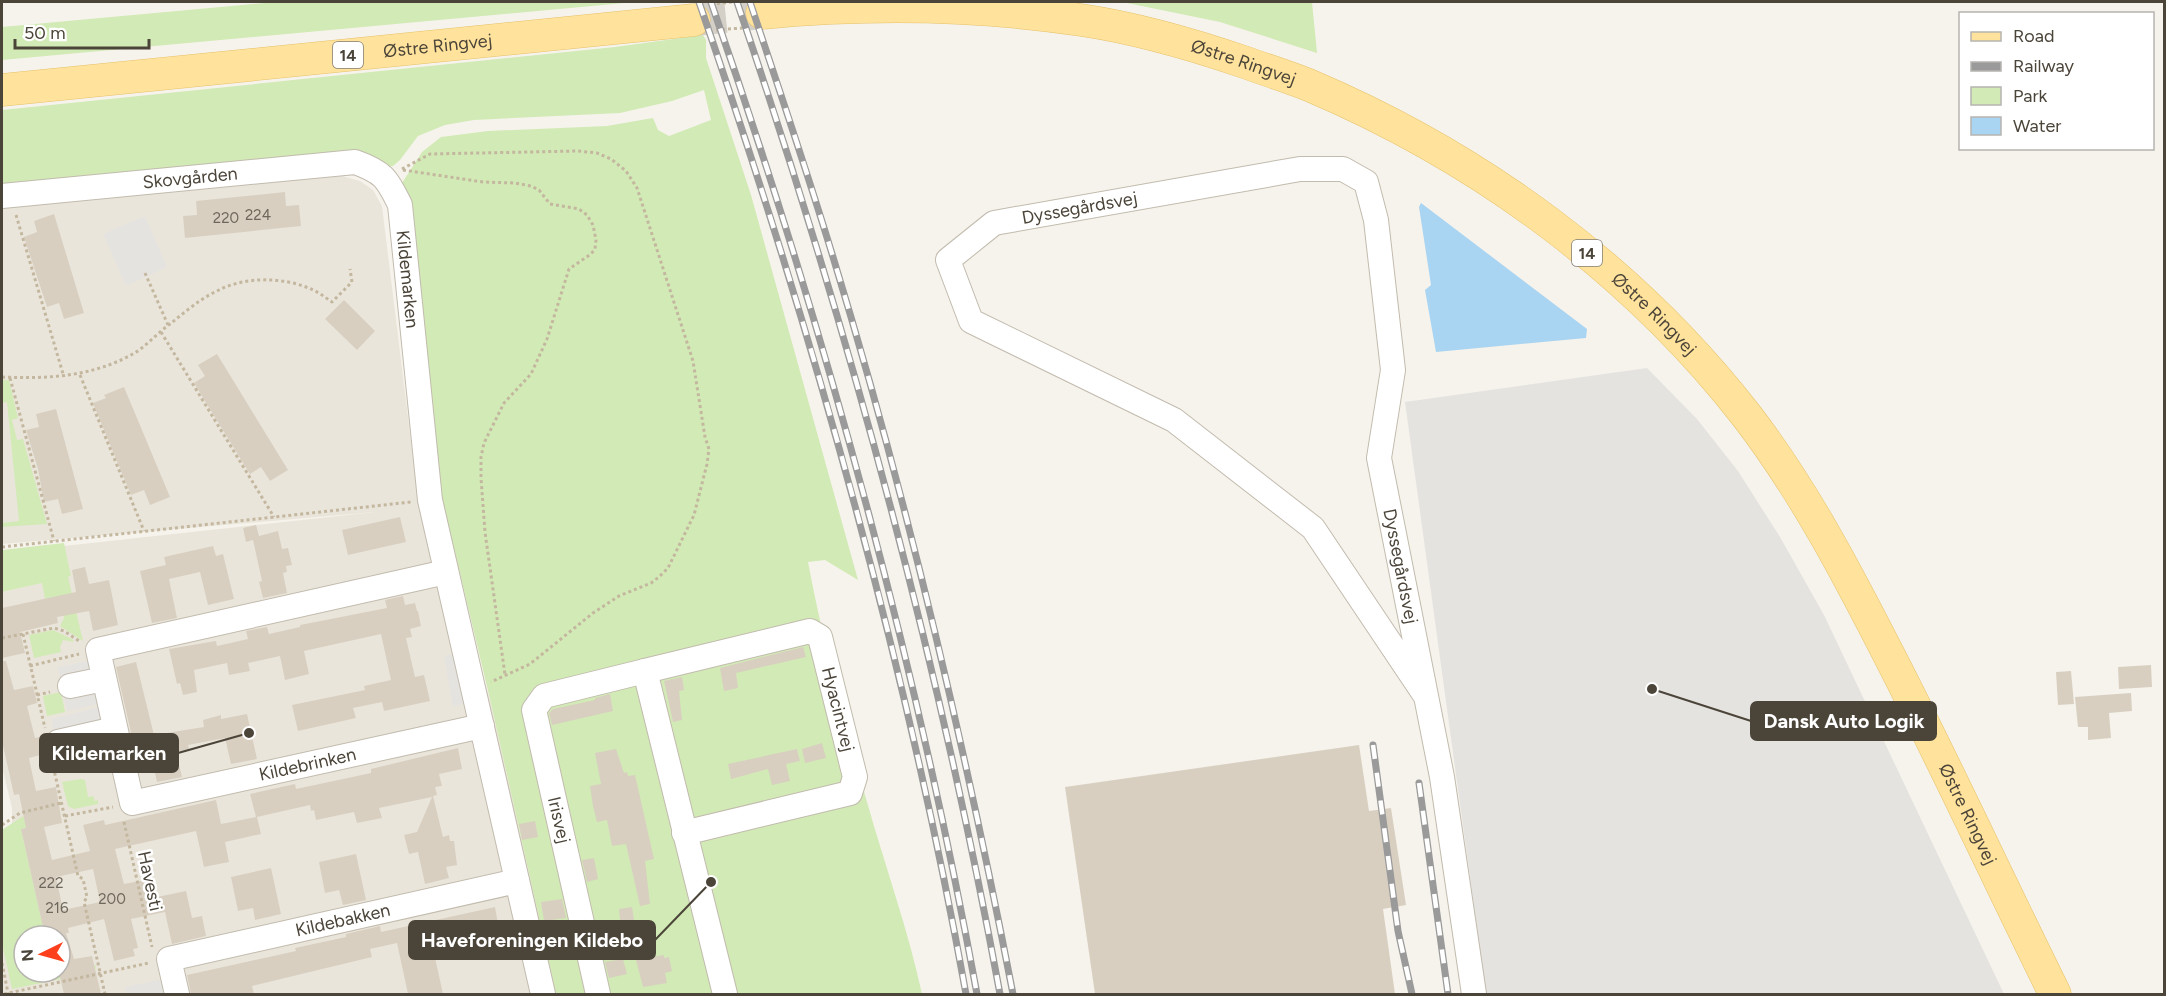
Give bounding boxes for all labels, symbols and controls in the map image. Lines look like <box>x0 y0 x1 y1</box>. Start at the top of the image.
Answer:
scale bar <box>15 12 148 50</box>
legend <box>1959 12 2154 150</box>
text: 50 m <box>24 22 66 44</box>
text: Road <box>2013 25 2054 47</box>
street label: Østre Ringvej <box>382 29 493 62</box>
street label: Østre Ringvej <box>1188 35 1299 90</box>
road number: 14 <box>333 42 363 68</box>
text: Railway <box>2013 55 2075 77</box>
text: Park <box>2013 85 2048 107</box>
text: Water <box>2013 115 2061 137</box>
street label: Skovgården <box>142 162 239 193</box>
street label: Dyssegårdsvej <box>1020 187 1139 229</box>
house number: 224 <box>245 206 271 224</box>
house number: 220 <box>213 209 239 227</box>
street label: Kildemarken <box>392 229 423 329</box>
road number: 14 <box>1572 240 1602 266</box>
street label: Østre Ringvej <box>1607 268 1701 360</box>
street label: Dyssegårdsvej <box>1378 507 1423 626</box>
street label: Hyacintvej <box>817 665 859 754</box>
callout: Dansk Auto Logik <box>1751 702 1936 740</box>
text: Dansk Auto Logik <box>1763 709 1925 733</box>
callout: Kildemarken <box>40 734 178 772</box>
text: Kildemarken <box>52 741 166 765</box>
street label: Kildebrinken <box>257 743 358 786</box>
street label: Østre Ringvej <box>1934 760 2001 868</box>
street label: Irisvej <box>543 794 575 846</box>
street label: Havesti <box>133 849 167 913</box>
house number: 222 <box>38 874 64 892</box>
house number: 200 <box>98 890 126 908</box>
house number: 216 <box>45 899 69 917</box>
street label: Kildebakken <box>293 899 392 941</box>
callout: Haveforeningen Kildebo <box>409 921 655 959</box>
north arrow <box>12 924 72 984</box>
text: Haveforeningen Kildebo <box>421 928 644 952</box>
text: N <box>18 948 38 962</box>

